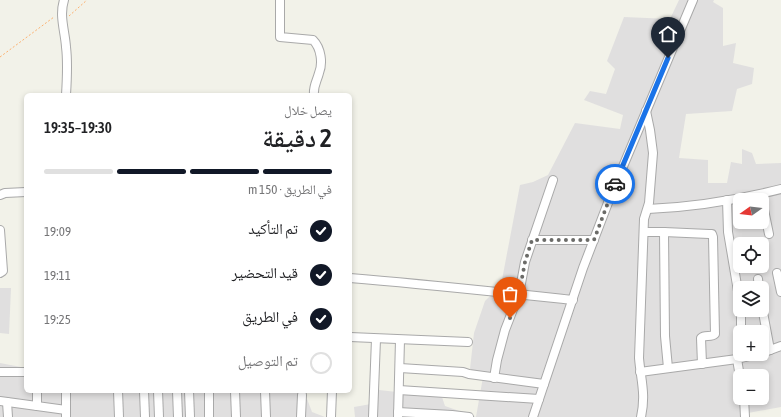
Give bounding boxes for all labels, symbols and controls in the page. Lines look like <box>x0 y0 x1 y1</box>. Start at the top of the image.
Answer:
pin <box>651 17 685 58</box>
icon: home <box>657 23 679 45</box>
text: يصل خلال <box>284 103 332 118</box>
text: 19:30–19:35 <box>44 119 112 136</box>
text: 2 دقيقة <box>262 123 332 153</box>
courier <box>595 164 635 204</box>
icon: car <box>604 173 626 195</box>
text: في الطريق · 150 m <box>248 182 332 197</box>
north arrow <box>733 193 769 229</box>
map controls <box>733 193 769 405</box>
text: تم التأكيد <box>248 220 298 237</box>
icon: check <box>310 220 332 242</box>
text: 19:09 <box>44 224 71 239</box>
button: locate <box>733 237 769 273</box>
text: قيد التحضير <box>232 264 298 281</box>
icon: check <box>310 264 332 286</box>
text: 19:11 <box>44 268 71 283</box>
pin <box>493 277 527 318</box>
button: layers <box>733 281 769 317</box>
icon: bag <box>499 283 521 305</box>
text: في الطريق <box>242 308 298 325</box>
icon: check <box>310 308 332 330</box>
text: 19:25 <box>44 312 71 327</box>
button: + <box>733 325 769 361</box>
text: تم التوصيل <box>238 352 298 369</box>
button: − <box>733 369 769 405</box>

